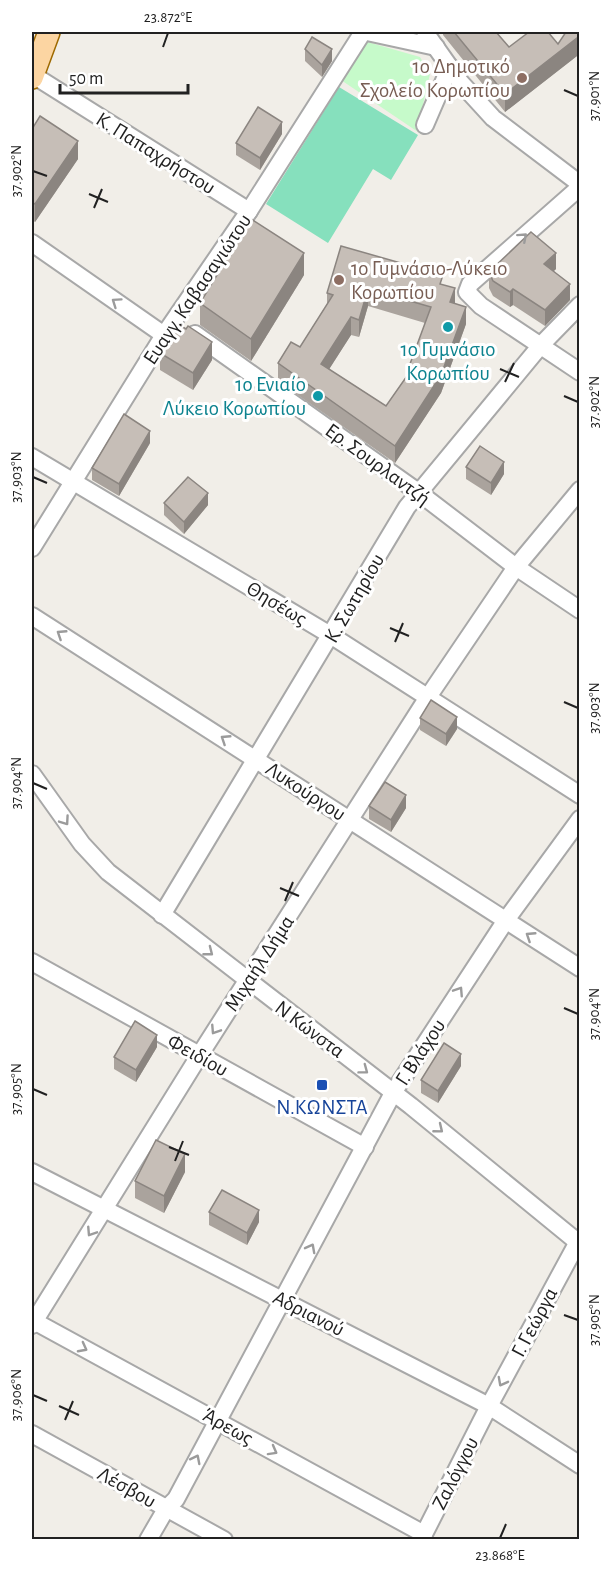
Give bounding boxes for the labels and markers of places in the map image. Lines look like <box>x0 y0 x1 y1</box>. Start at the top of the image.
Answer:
place label: 1ο Δημοτικό Σχολείο Κορωπίου <box>360 56 510 101</box>
marker: 1ο Δημοτικό Σχολείο Κορωπίου <box>515 71 529 85</box>
place label: 1ο Γυμνάσιο-Λύκειο Κορωπίου <box>351 258 508 303</box>
marker: 1ο Γυμνάσιο-Λύκειο Κορωπίου <box>332 273 346 287</box>
marker: 1ο Γυμνάσιο Κορωπίου <box>441 320 455 334</box>
place label: 1ο Γυμνάσιο Κορωπίου <box>401 339 495 384</box>
place label: 1ο Ενιαίο Λύκειο Κορωπίου <box>163 374 306 419</box>
marker: 1ο Ενιαίο Λύκειο Κορωπίου <box>311 389 325 403</box>
marker: Ν.ΚΩΝΣΤΑ <box>315 1078 329 1092</box>
place label: Ν.ΚΩΝΣΤΑ <box>276 1097 368 1118</box>

